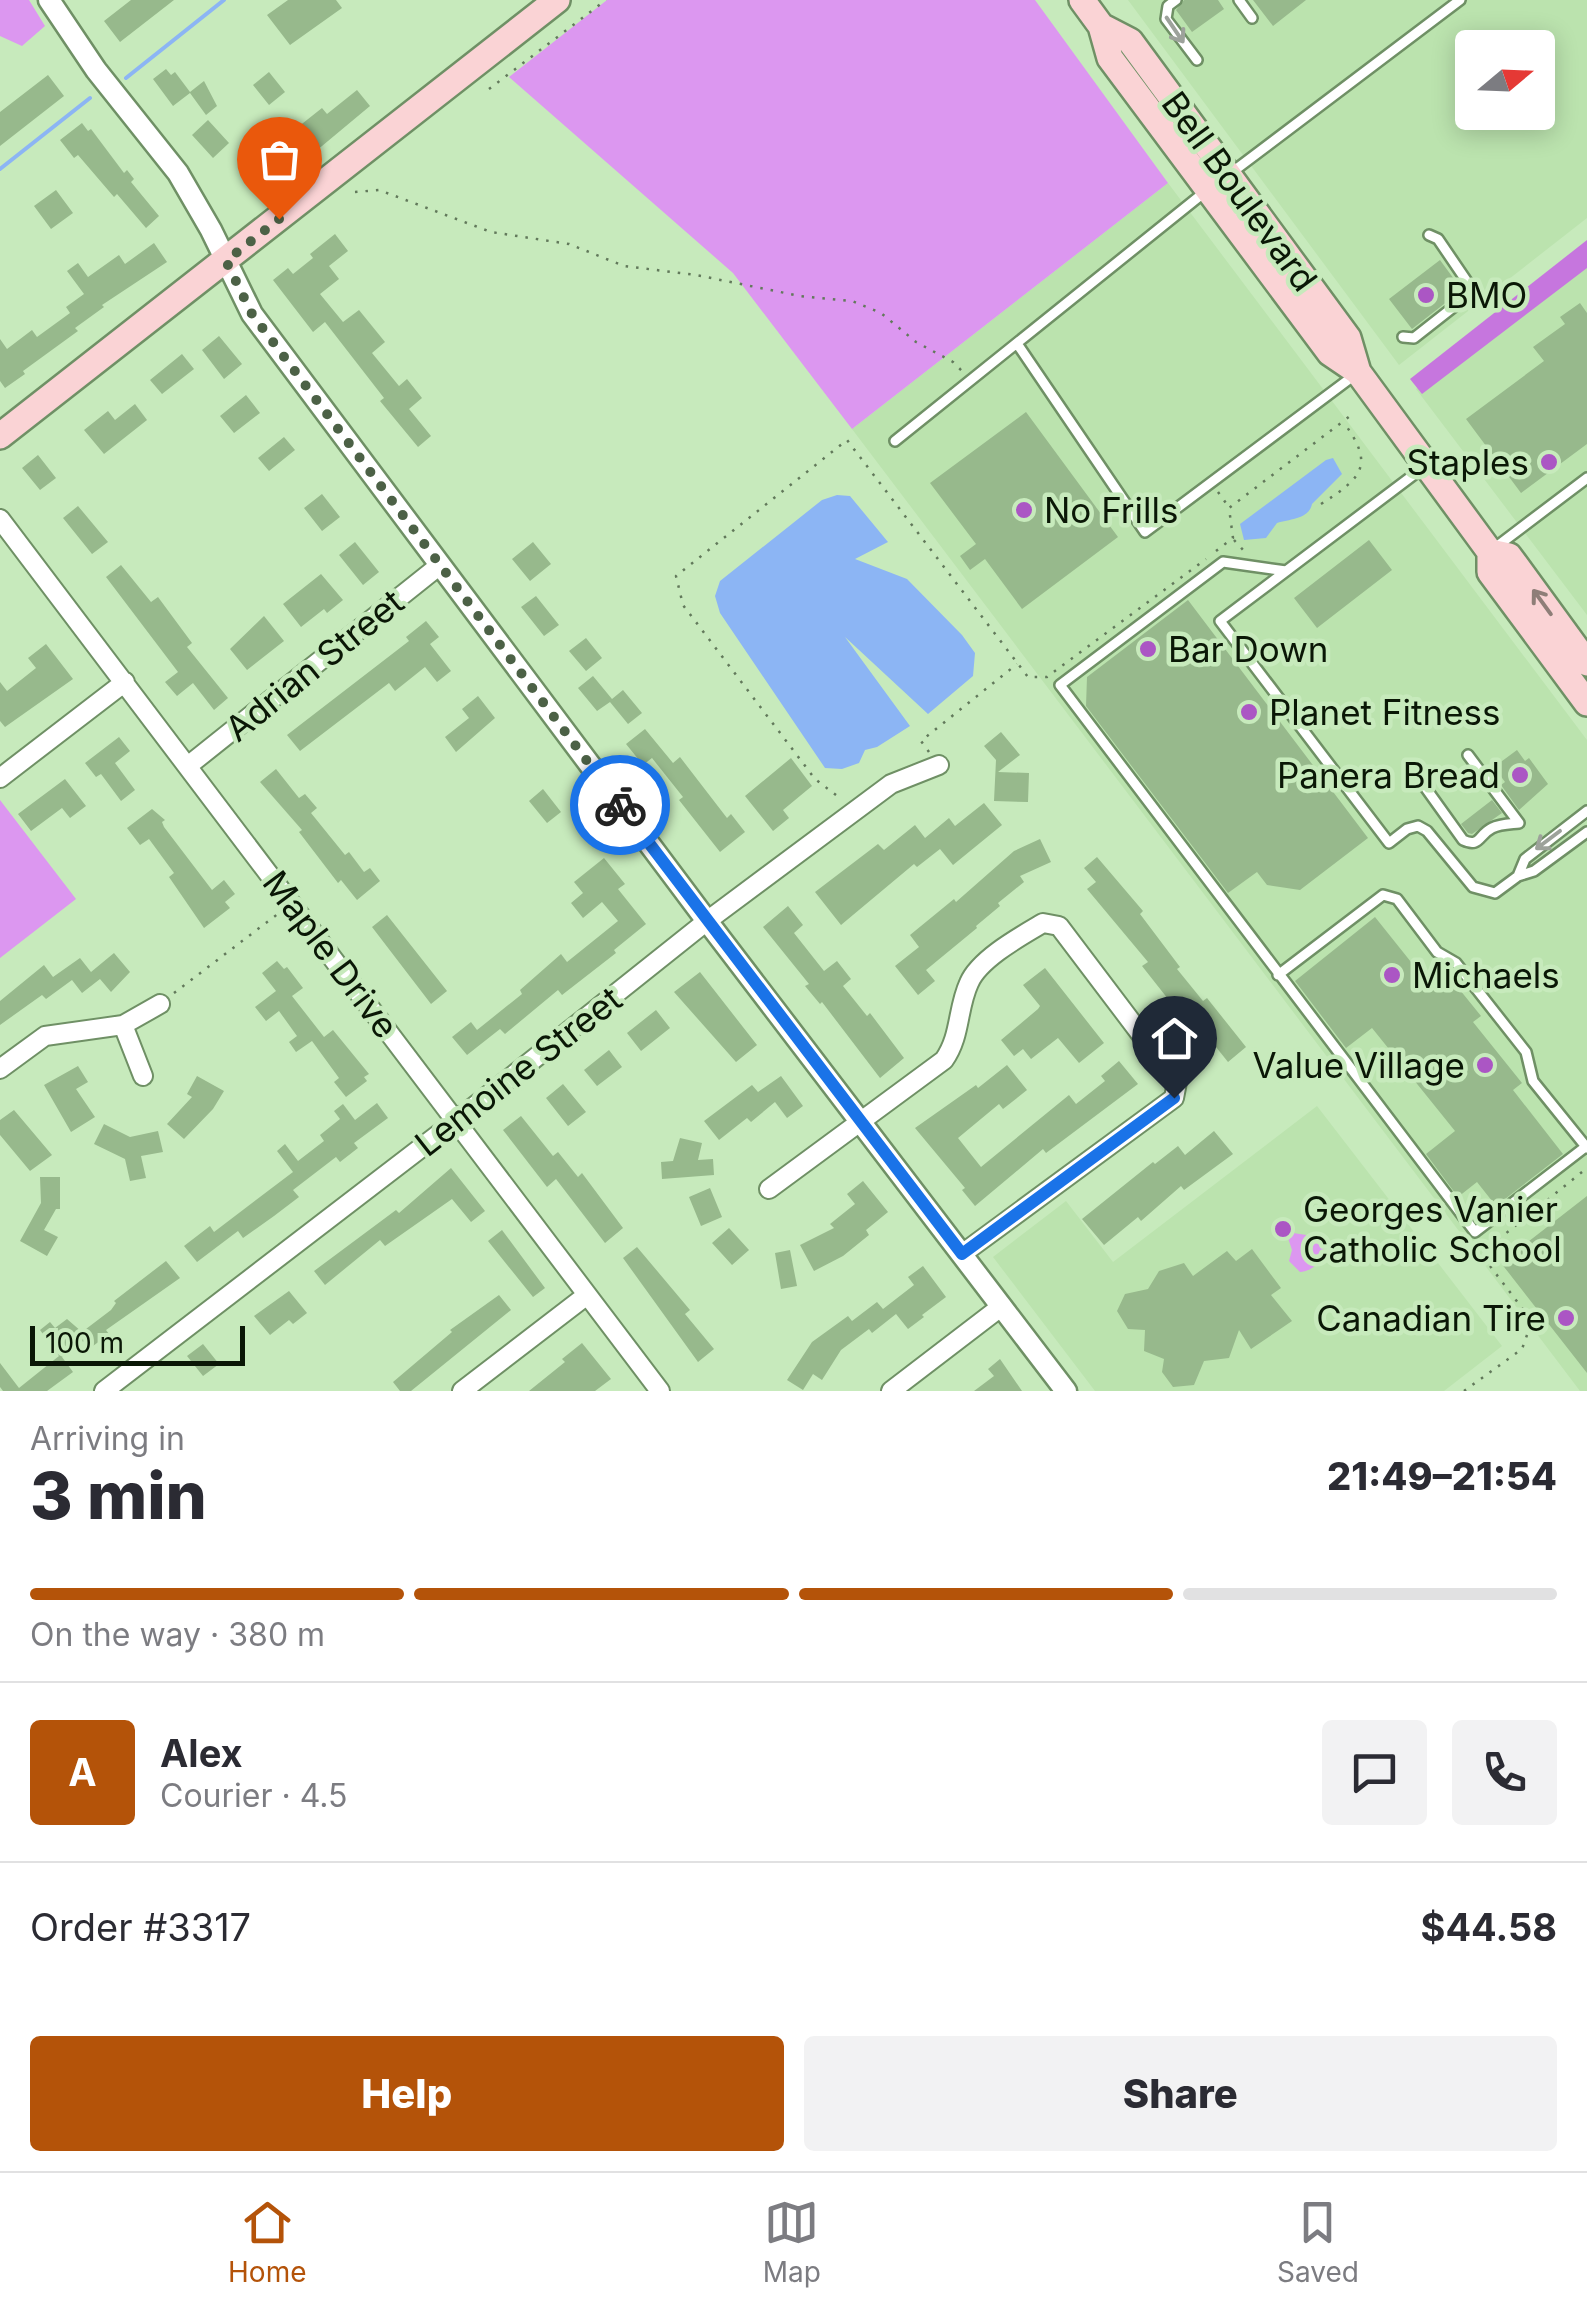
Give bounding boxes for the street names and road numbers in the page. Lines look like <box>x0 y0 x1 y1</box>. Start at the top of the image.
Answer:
street label: Bell Boulevard <box>1154 83 1326 299</box>
street label: Adrian Street <box>217 580 411 750</box>
street label: Maple Drive <box>255 862 407 1046</box>
street label: Lemoine Street <box>407 977 629 1165</box>

